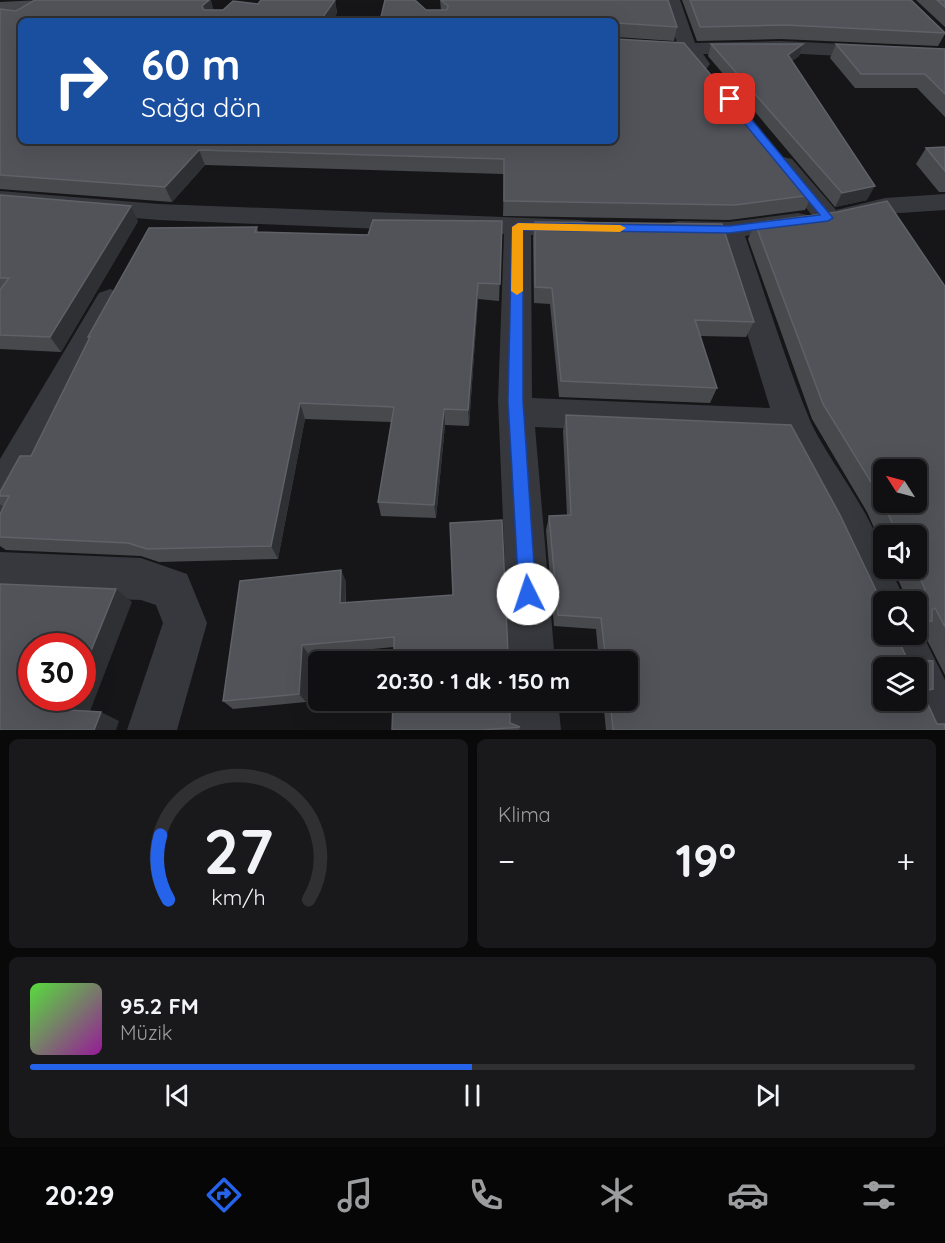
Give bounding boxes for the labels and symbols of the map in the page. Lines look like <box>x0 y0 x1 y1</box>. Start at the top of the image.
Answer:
pin <box>704 73 755 124</box>
north arrow <box>873 459 927 513</box>
position arrow <box>496 562 560 626</box>
speed limit sign: 30 <box>18 633 96 711</box>

